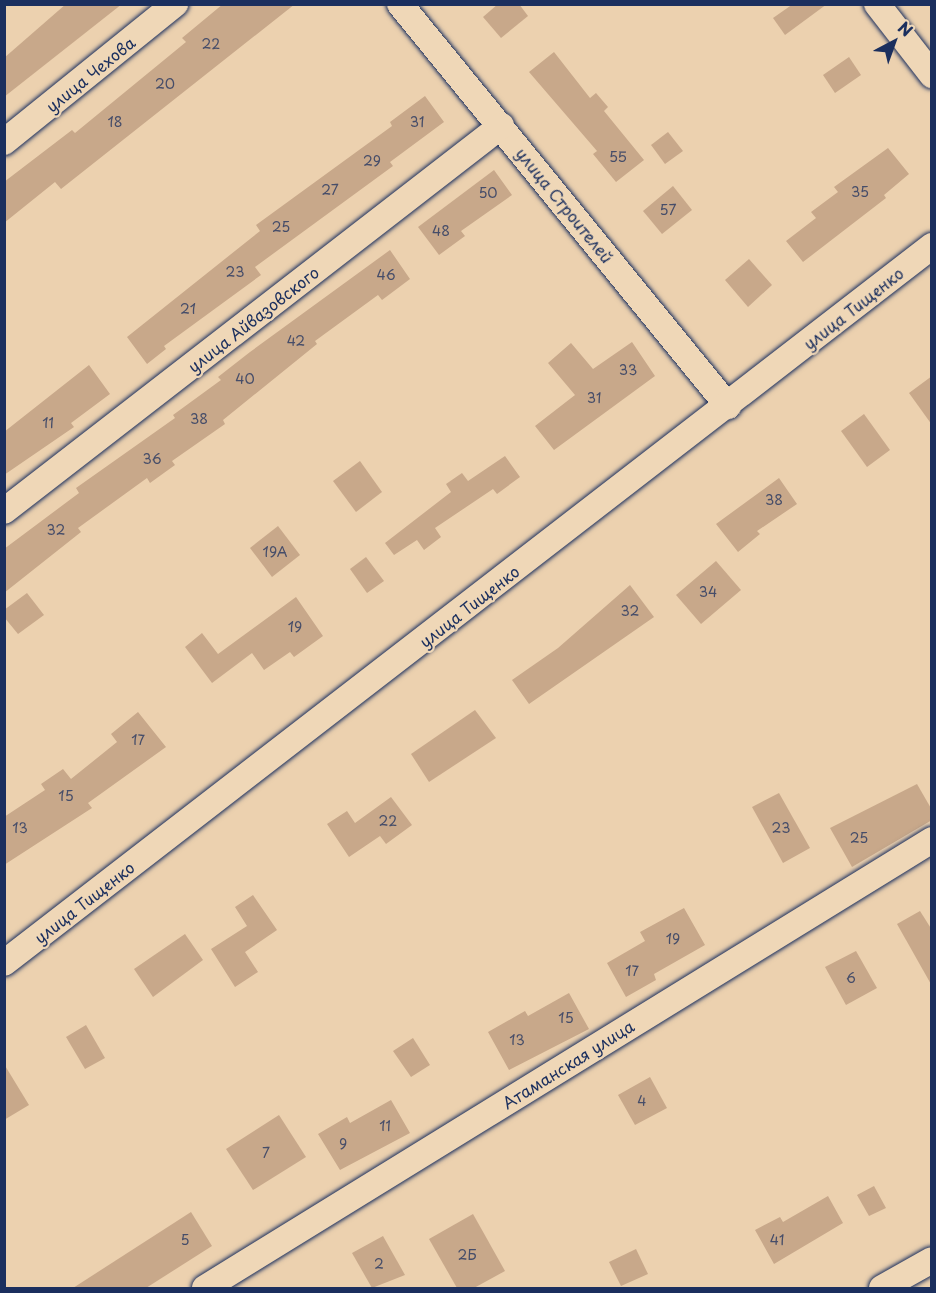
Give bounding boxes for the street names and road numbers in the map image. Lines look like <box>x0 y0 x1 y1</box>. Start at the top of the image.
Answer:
street label: улица Чехова <box>41 32 139 116</box>
street label: улица Строителей <box>512 143 618 267</box>
street label: улица Айвазовского <box>183 262 323 376</box>
street label: улица Тищенко <box>799 263 907 353</box>
street label: улица Тищенко <box>415 561 523 651</box>
street label: улица Тищенко <box>30 857 138 947</box>
street label: Атаманская улица <box>498 1015 638 1113</box>

